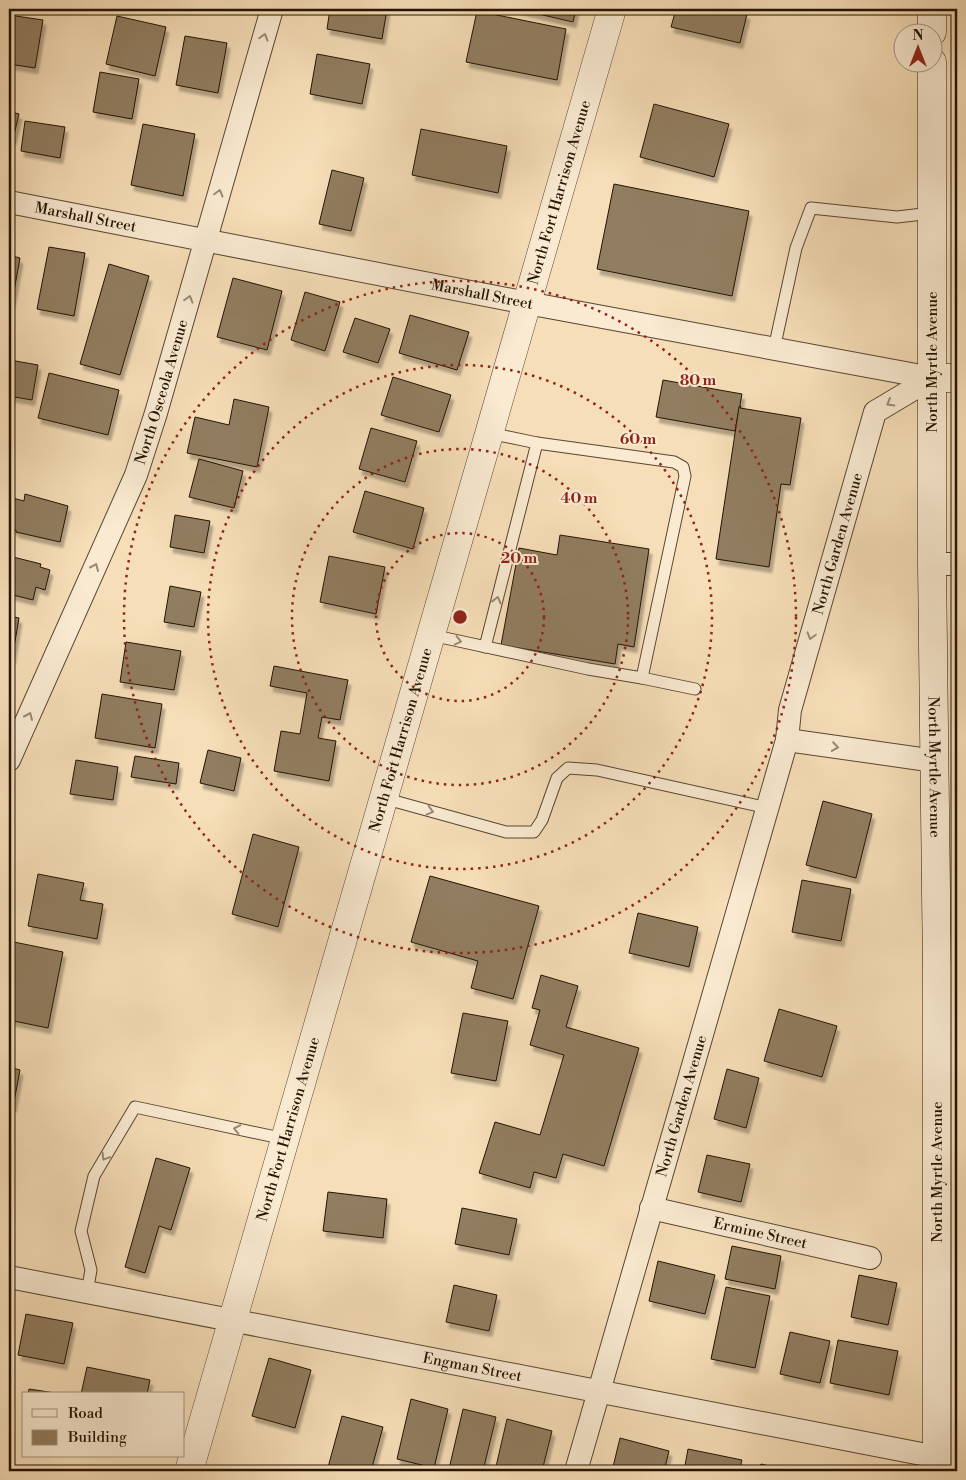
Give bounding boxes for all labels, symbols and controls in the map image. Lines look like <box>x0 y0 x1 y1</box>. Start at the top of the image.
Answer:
north arrow <box>894 22 944 72</box>
text: N <box>912 27 924 45</box>
one-way arrow <box>258 33 268 41</box>
street label: North Fort Harrison Avenue <box>523 98 595 287</box>
one-way arrow <box>213 189 223 198</box>
street label: Marshall Street <box>33 198 139 236</box>
street label: Marshall Street <box>430 275 535 314</box>
street label: North Myrtle Avenue <box>923 291 942 433</box>
one-way arrow <box>183 295 193 303</box>
street label: North Osceola Avenue <box>131 317 192 467</box>
text: 80 m <box>680 371 717 390</box>
one-way arrow <box>886 397 895 407</box>
text: 60 m <box>620 430 657 449</box>
street label: North Garden Avenue <box>808 471 867 617</box>
text: 40 m <box>560 489 598 508</box>
text: 20 m <box>501 549 538 568</box>
one-way arrow <box>88 563 99 572</box>
one-way arrow <box>491 595 502 604</box>
centre of rings <box>451 608 469 626</box>
one-way arrow <box>807 631 817 639</box>
one-way arrow <box>453 635 462 646</box>
street label: North Fort Harrison Avenue <box>365 646 436 834</box>
street label: North Myrtle Avenue <box>924 696 945 838</box>
one-way arrow <box>22 712 33 721</box>
one-way arrow <box>832 741 840 752</box>
one-way arrow <box>426 805 434 815</box>
street label: North Garden Avenue <box>652 1033 711 1179</box>
street label: North Fort Harrison Avenue <box>252 1035 324 1223</box>
street label: North Myrtle Avenue <box>928 1101 947 1243</box>
one-way arrow <box>233 1124 242 1135</box>
one-way arrow <box>102 1151 112 1160</box>
street label: Ermine Street <box>711 1213 810 1253</box>
street label: Engman Street <box>421 1348 524 1386</box>
legend <box>22 1392 185 1458</box>
text: Road <box>68 1404 103 1423</box>
text: Building <box>67 1428 127 1447</box>

